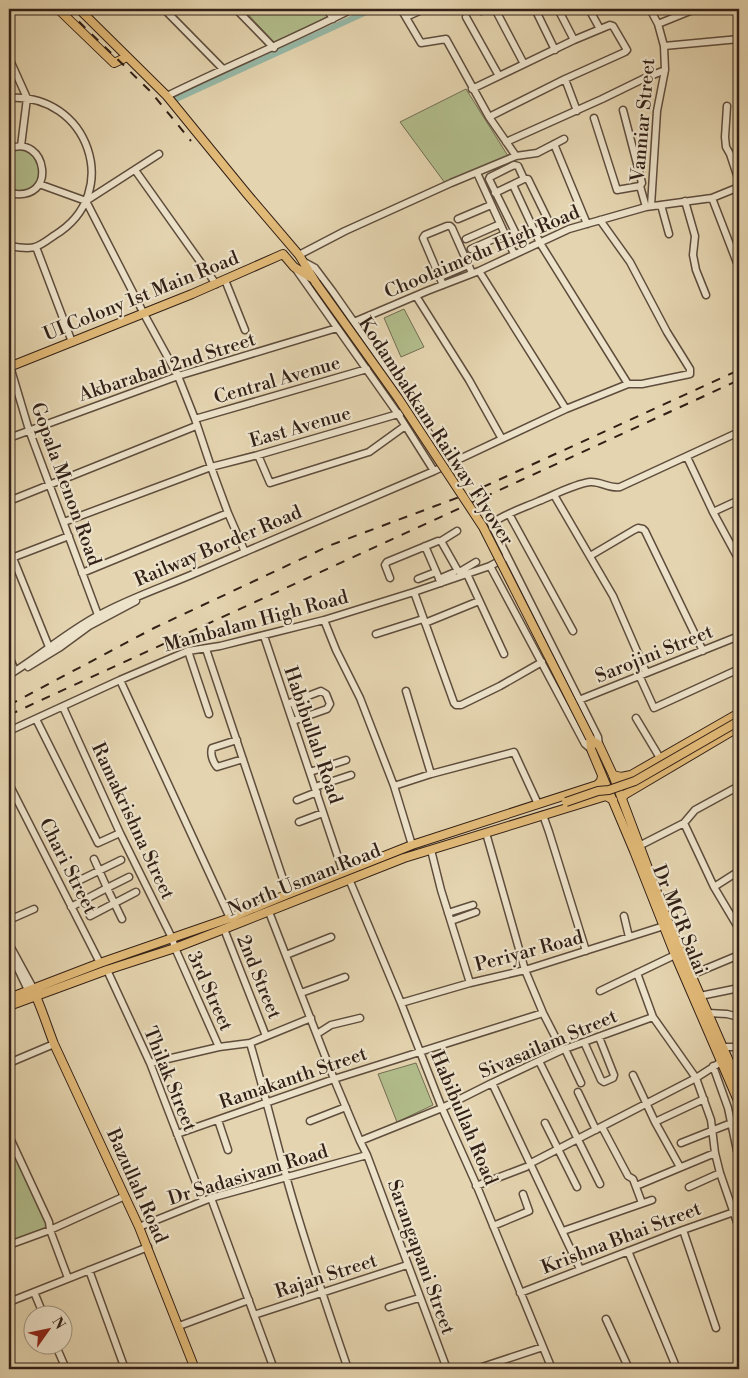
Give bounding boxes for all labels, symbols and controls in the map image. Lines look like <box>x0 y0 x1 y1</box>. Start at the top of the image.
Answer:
street label: Vanniar Street <box>626 57 660 184</box>
street label: Choolaimedu High Road <box>381 200 583 304</box>
street label: UI Colony 1st Main Road <box>40 246 242 346</box>
street label: Kodambakkam Railway Flyover <box>353 312 519 550</box>
street label: Akbarabad 2nd Street <box>74 327 259 407</box>
street label: Central Avenue <box>211 350 343 410</box>
street label: Gopala Menon Road <box>25 399 107 569</box>
street label: East Avenue <box>246 401 354 453</box>
street label: Railway Border Road <box>131 500 306 592</box>
street label: Mambalam High Road <box>161 585 351 657</box>
street label: Sarojini Street <box>592 619 717 689</box>
street label: Habibullah Road <box>278 663 348 807</box>
street label: Ramakrishna Street <box>86 739 180 904</box>
street label: Chari Street <box>34 814 103 918</box>
street label: North Usman Road <box>224 838 384 922</box>
street label: Dr MGR Salai <box>647 861 713 979</box>
street label: Periyar Road <box>472 925 586 977</box>
street label: 2nd Street <box>231 931 287 1023</box>
street label: 3rd Street <box>182 947 238 1035</box>
street label: Sivasailam Street <box>475 1004 621 1084</box>
street label: Thilak Street <box>138 1023 202 1135</box>
street label: Ramakanth Street <box>216 1041 370 1115</box>
street label: Habibullah Road <box>425 1047 503 1189</box>
street label: Bazullah Road <box>101 1124 173 1247</box>
street label: Dr Sadasivam Road <box>165 1139 331 1211</box>
street label: Sarangapani Street <box>382 1176 460 1338</box>
street label: Krishna Bhai Street <box>538 1196 705 1280</box>
street label: Rajan Street <box>272 1248 380 1304</box>
north arrow <box>22 1306 72 1356</box>
text: N <box>47 1314 69 1333</box>

